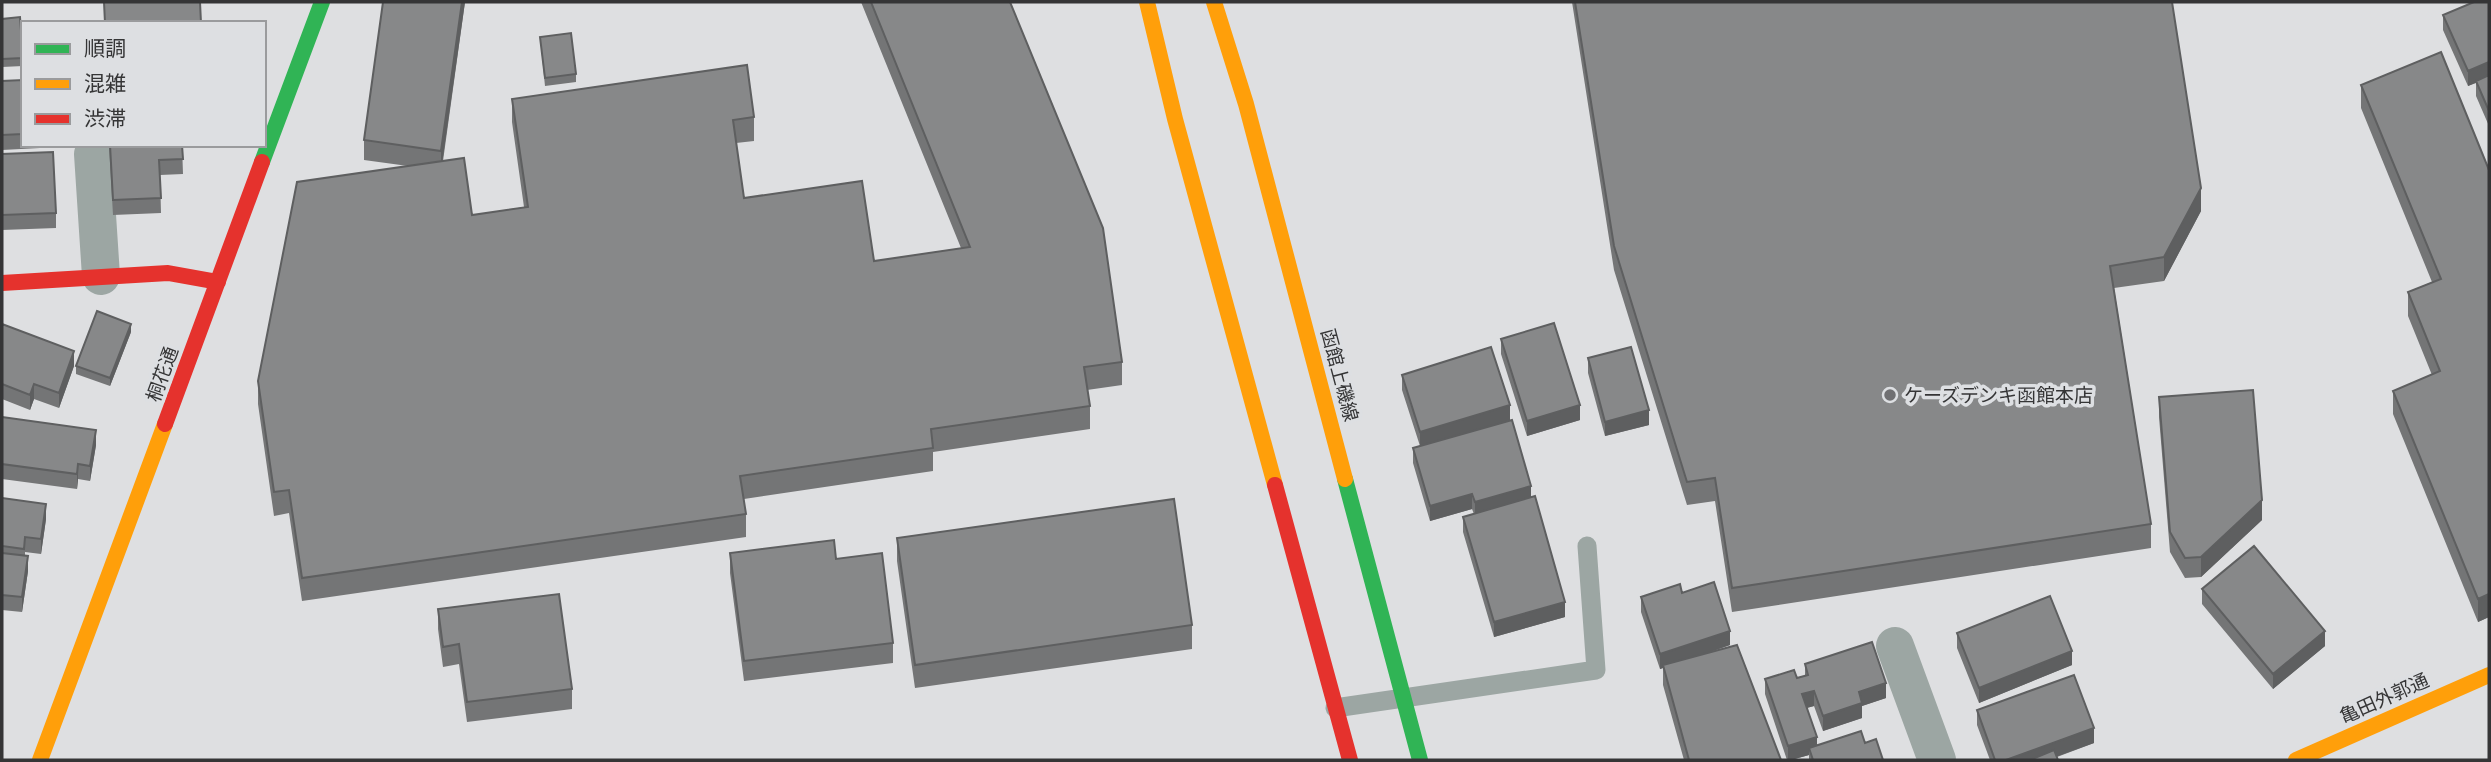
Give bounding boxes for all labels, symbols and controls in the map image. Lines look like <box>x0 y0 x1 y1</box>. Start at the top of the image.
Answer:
legend <box>21 21 266 147</box>
text: 順調 <box>84 37 126 64</box>
text: 混雑 <box>84 72 126 99</box>
text: 渋滞 <box>84 107 126 134</box>
street label: 函館上磯線 <box>1314 327 1362 425</box>
street label: 桐花通 <box>143 344 185 406</box>
place label: ケーズデンキ函館本店 <box>1904 385 2093 409</box>
marker: ケーズデンキ函館本店 <box>1882 387 1898 403</box>
street label: 亀田外郭通 <box>2337 670 2433 730</box>

